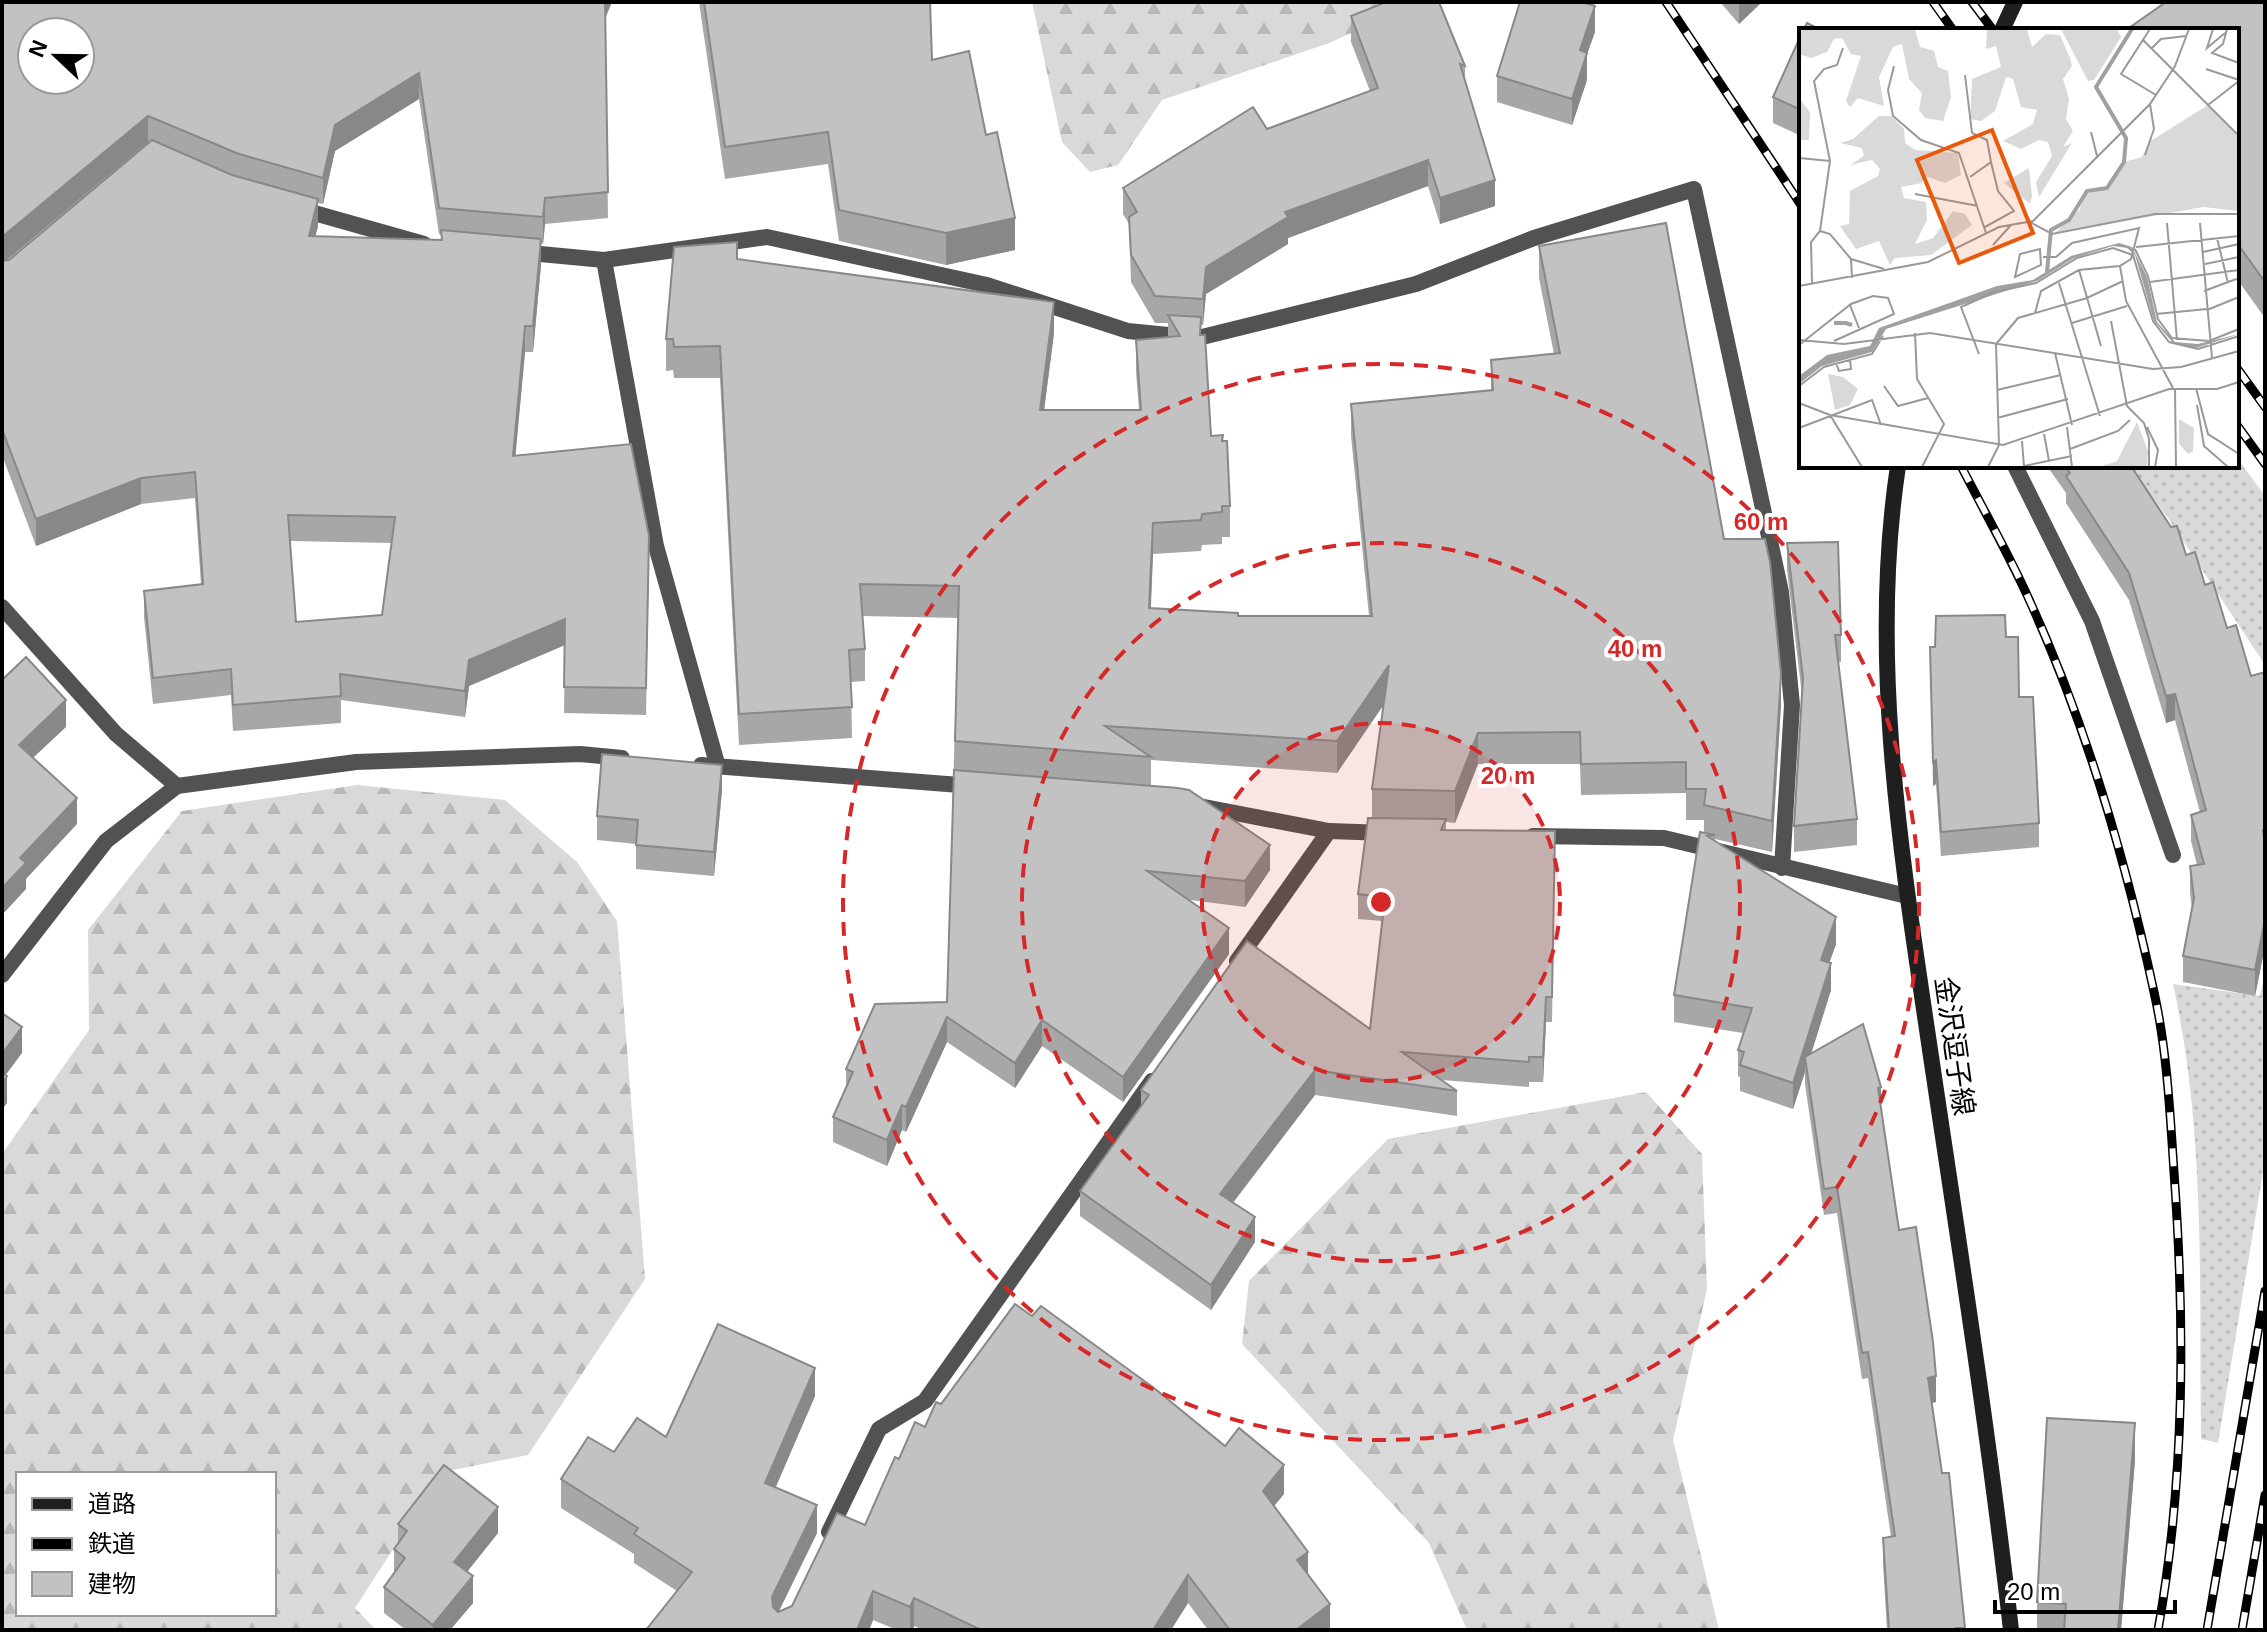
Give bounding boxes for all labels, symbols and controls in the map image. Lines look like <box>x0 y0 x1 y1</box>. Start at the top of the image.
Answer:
north arrow <box>16 16 96 96</box>
inset map <box>1799 28 2239 468</box>
text: N <box>23 37 52 61</box>
text: 60 m <box>1734 508 1788 535</box>
text: 40 m <box>1608 635 1662 662</box>
text: 20 m <box>1481 762 1535 789</box>
centre of rings <box>1367 888 1395 916</box>
street label: 金沢逗子線 <box>1929 975 1980 1118</box>
legend <box>16 1472 276 1616</box>
text: 道路 <box>88 1490 136 1517</box>
text: 鉄道 <box>88 1530 136 1557</box>
scale bar <box>1995 1564 2175 1614</box>
text: 建物 <box>88 1570 136 1597</box>
text: 20 m <box>2007 1578 2060 1605</box>

